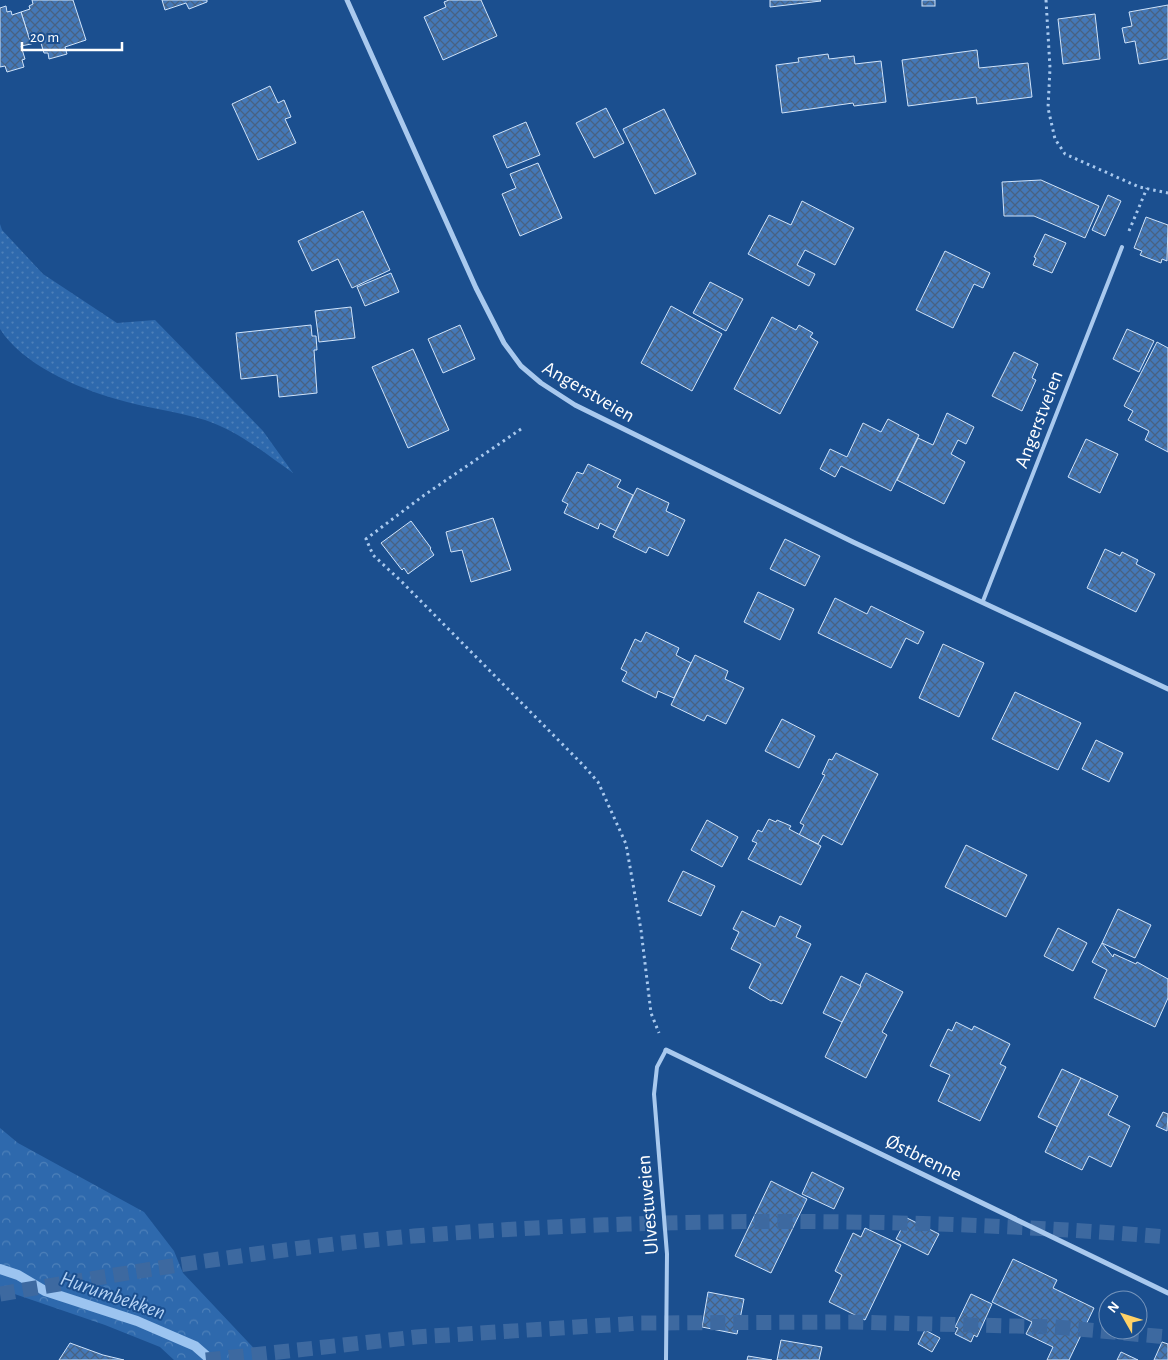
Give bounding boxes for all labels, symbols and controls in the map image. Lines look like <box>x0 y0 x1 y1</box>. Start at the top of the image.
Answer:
scale bar <box>22 20 122 52</box>
text: 20 m <box>30 30 59 45</box>
street label: Angerstveien <box>539 358 638 426</box>
street label: Angerstveien <box>1011 368 1067 471</box>
street label: Østbrenne <box>882 1131 965 1185</box>
street label: Ulvestuveien <box>634 1154 662 1256</box>
water label: Hurumbekken <box>58 1268 168 1323</box>
north arrow <box>1098 1290 1148 1340</box>
text: N <box>1105 1299 1122 1316</box>

